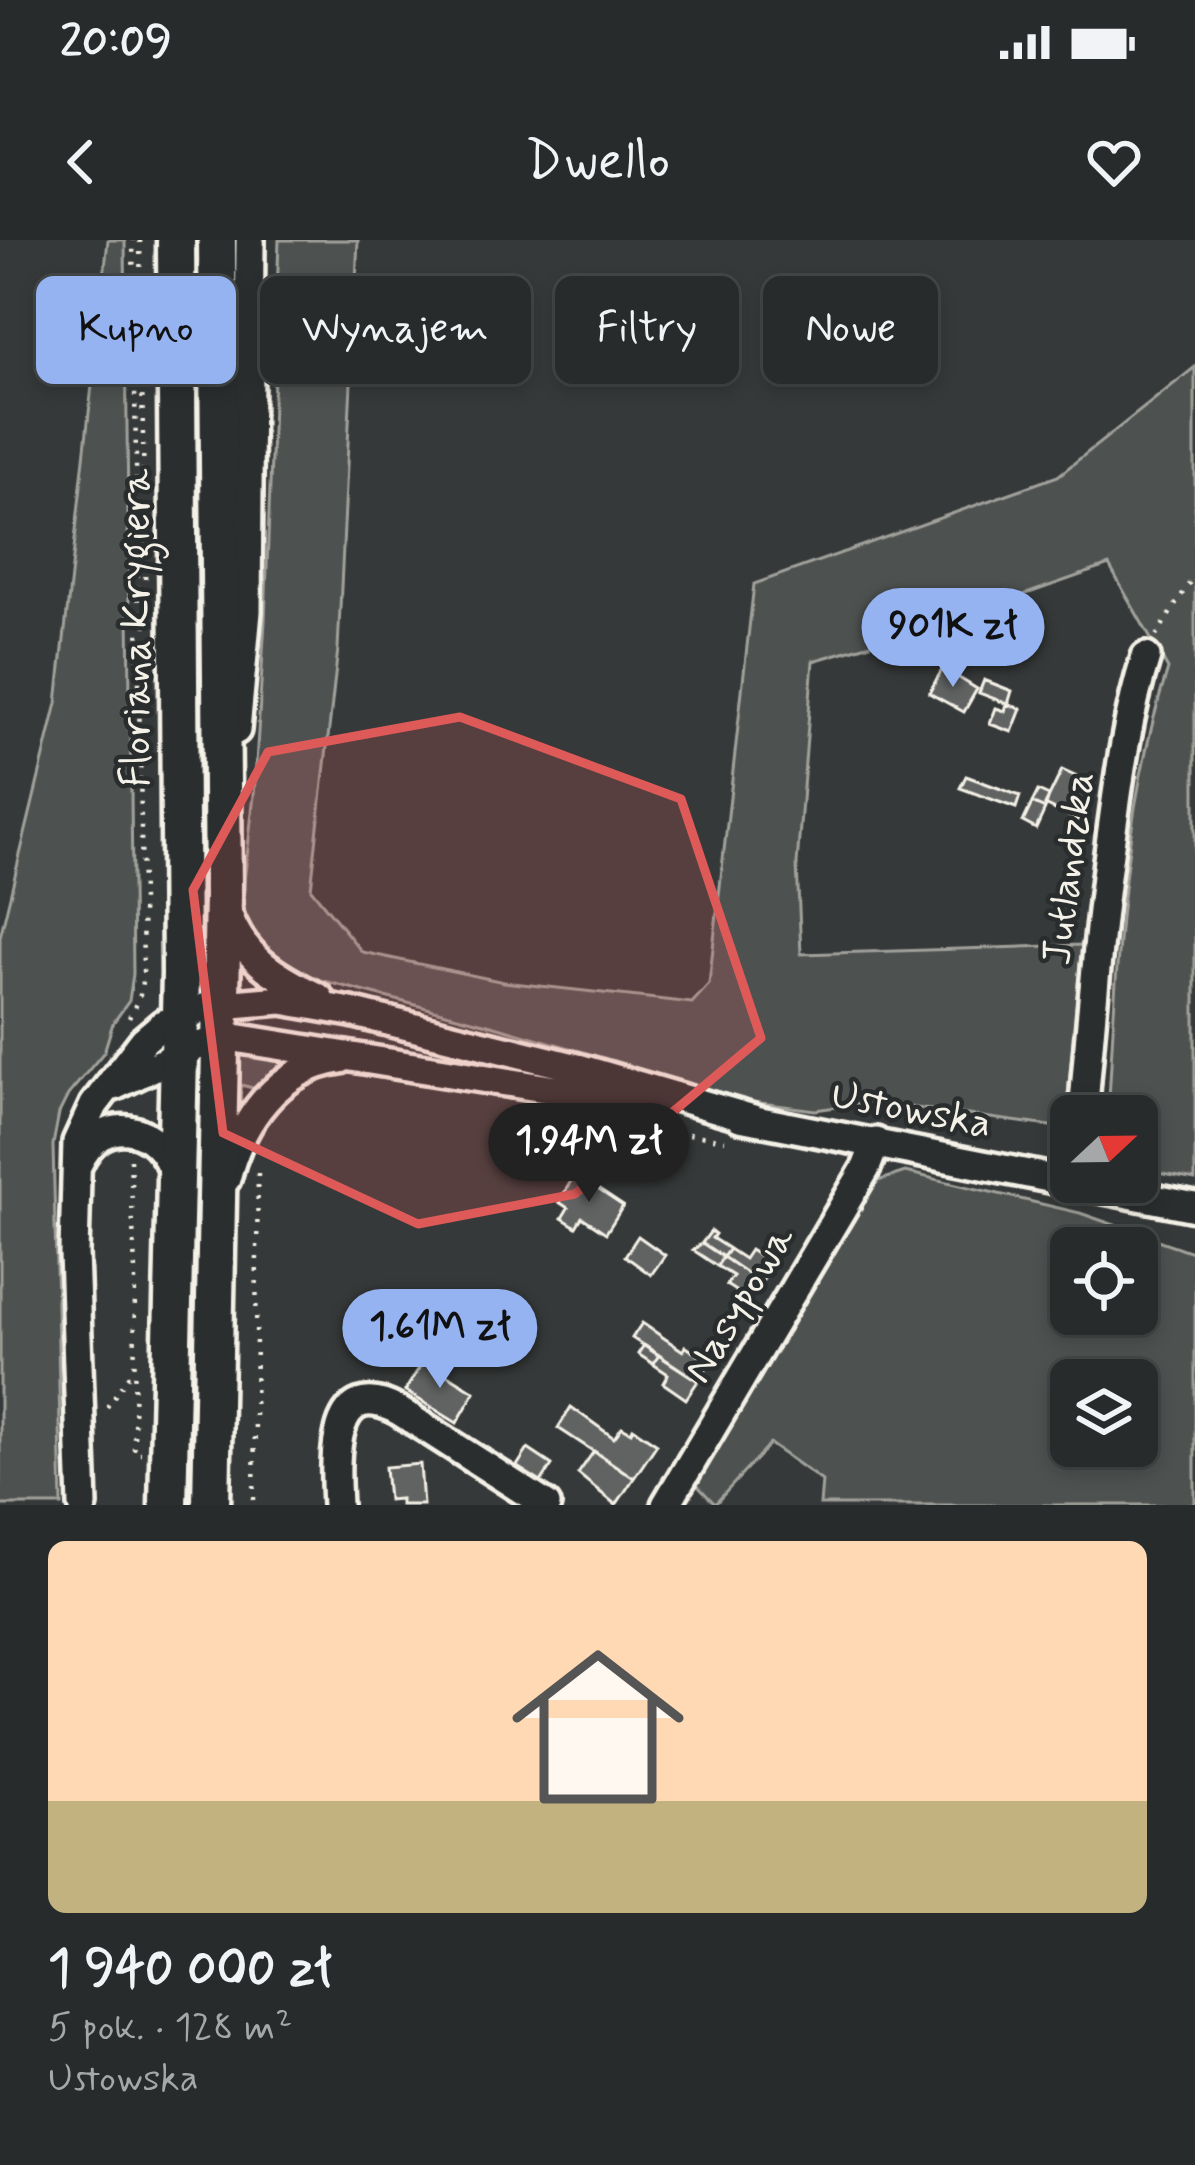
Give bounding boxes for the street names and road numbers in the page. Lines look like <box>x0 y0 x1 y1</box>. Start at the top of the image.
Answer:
street label: Floriana Krygiera <box>110 468 169 787</box>
street label: Jutlandzka <box>1030 769 1109 968</box>
street label: Ustowska <box>826 1068 996 1153</box>
street label: Nasypowa <box>672 1215 809 1394</box>

